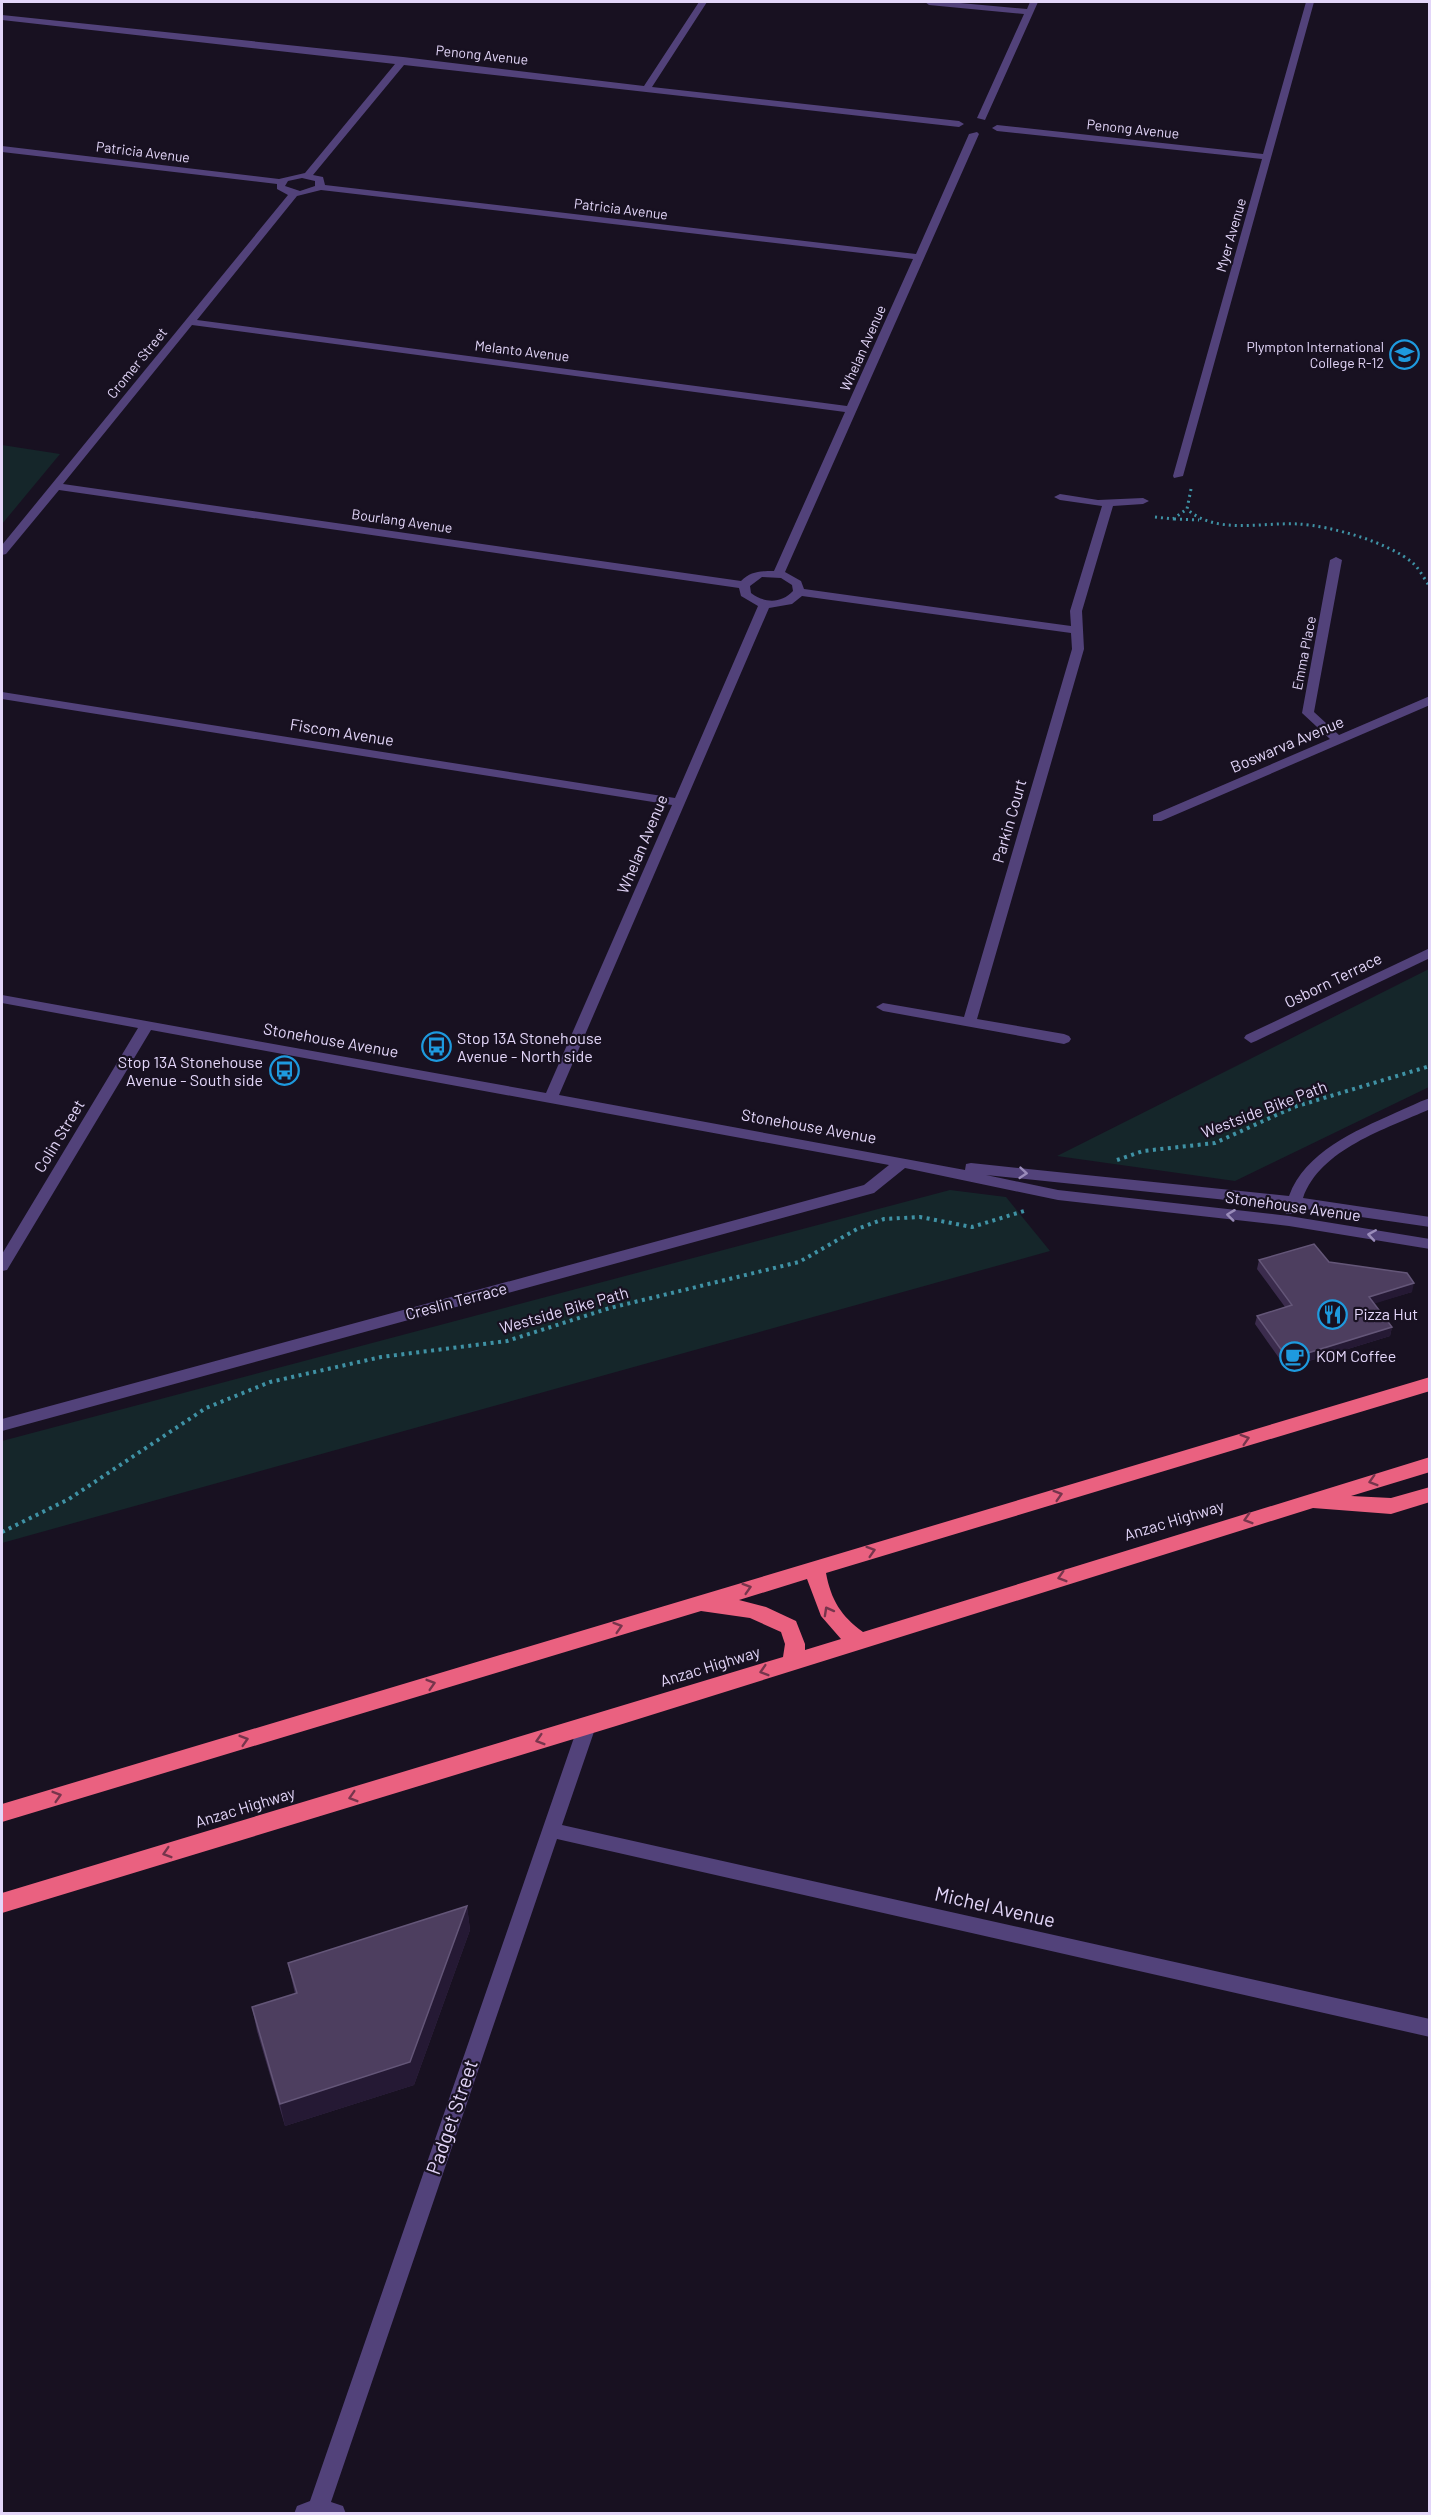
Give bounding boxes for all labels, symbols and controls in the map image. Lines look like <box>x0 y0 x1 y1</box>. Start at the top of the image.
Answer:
street label: Penong Avenue <box>435 41 529 68</box>
street label: Penong Avenue <box>1086 115 1180 142</box>
street label: Patricia Avenue <box>95 137 191 166</box>
street label: Patricia Avenue <box>573 194 669 223</box>
street label: Myer Avenue <box>1212 196 1249 274</box>
street label: Whelan Avenue <box>836 302 889 393</box>
street label: Cromer Street <box>103 324 170 402</box>
street label: Melanto Avenue <box>474 336 570 365</box>
place label: Plympton International College R-12 <box>1246 338 1384 371</box>
school or university icon: Plympton International College R-12 <box>1389 339 1421 371</box>
street label: Bourlang Avenue <box>351 505 454 536</box>
street label: Emma Place <box>1288 614 1319 691</box>
street label: Boswarva Avenue <box>1227 711 1346 776</box>
street label: Fiscom Avenue <box>289 714 395 749</box>
street label: Parkin Court <box>988 777 1030 865</box>
street label: Whelan Avenue <box>612 791 671 896</box>
street label: Osborn Terrace <box>1281 948 1384 1011</box>
street label: Stonehouse Avenue <box>262 1018 400 1061</box>
place label: Stop 13A Stonehouse Avenue - North side <box>457 1028 602 1065</box>
bus stop icon: Stop 13A Stonehouse Avenue - North side <box>420 1031 452 1063</box>
place label: Stop 13A Stonehouse Avenue - South side <box>118 1052 263 1089</box>
bus stop icon: Stop 13A Stonehouse Avenue - South side <box>268 1055 300 1087</box>
street label: Westside Bike Path <box>1198 1076 1329 1141</box>
street label: Colin Street <box>29 1096 88 1176</box>
street label: Stonehouse Avenue <box>740 1104 878 1147</box>
one-way arrow <box>1019 1166 1028 1179</box>
street label: Stonehouse Avenue <box>1224 1187 1362 1224</box>
one-way arrow <box>1226 1209 1235 1221</box>
one-way arrow <box>1367 1229 1377 1242</box>
street label: Creslin Terrace <box>403 1278 509 1323</box>
street label: Westside Bike Path <box>497 1282 630 1337</box>
restaurant icon: Pizza Hut <box>1317 1298 1349 1330</box>
place label: Pizza Hut <box>1354 1304 1418 1323</box>
cafe icon: KOM Coffee <box>1279 1340 1311 1372</box>
place label: KOM Coffee <box>1316 1346 1396 1365</box>
one-way arrow <box>1239 1434 1249 1446</box>
one-way arrow <box>1368 1474 1379 1486</box>
one-way arrow <box>1052 1490 1063 1502</box>
street label: Anzac Highway <box>1122 1495 1227 1544</box>
one-way arrow <box>1243 1512 1254 1524</box>
one-way arrow <box>865 1546 876 1558</box>
one-way arrow <box>1057 1570 1068 1583</box>
one-way arrow <box>741 1583 752 1595</box>
one-way arrow <box>824 1607 835 1617</box>
one-way arrow <box>612 1622 622 1634</box>
street label: Anzac Highway <box>658 1641 763 1690</box>
one-way arrow <box>759 1664 770 1676</box>
one-way arrow <box>425 1679 436 1691</box>
one-way arrow <box>535 1733 546 1745</box>
one-way arrow <box>238 1735 249 1747</box>
street label: Anzac Highway <box>193 1782 298 1831</box>
one-way arrow <box>348 1790 359 1802</box>
one-way arrow <box>52 1791 62 1804</box>
one-way arrow <box>162 1846 172 1858</box>
street label: Michel Avenue <box>932 1880 1058 1932</box>
street label: Padget Street <box>420 2056 482 2177</box>

